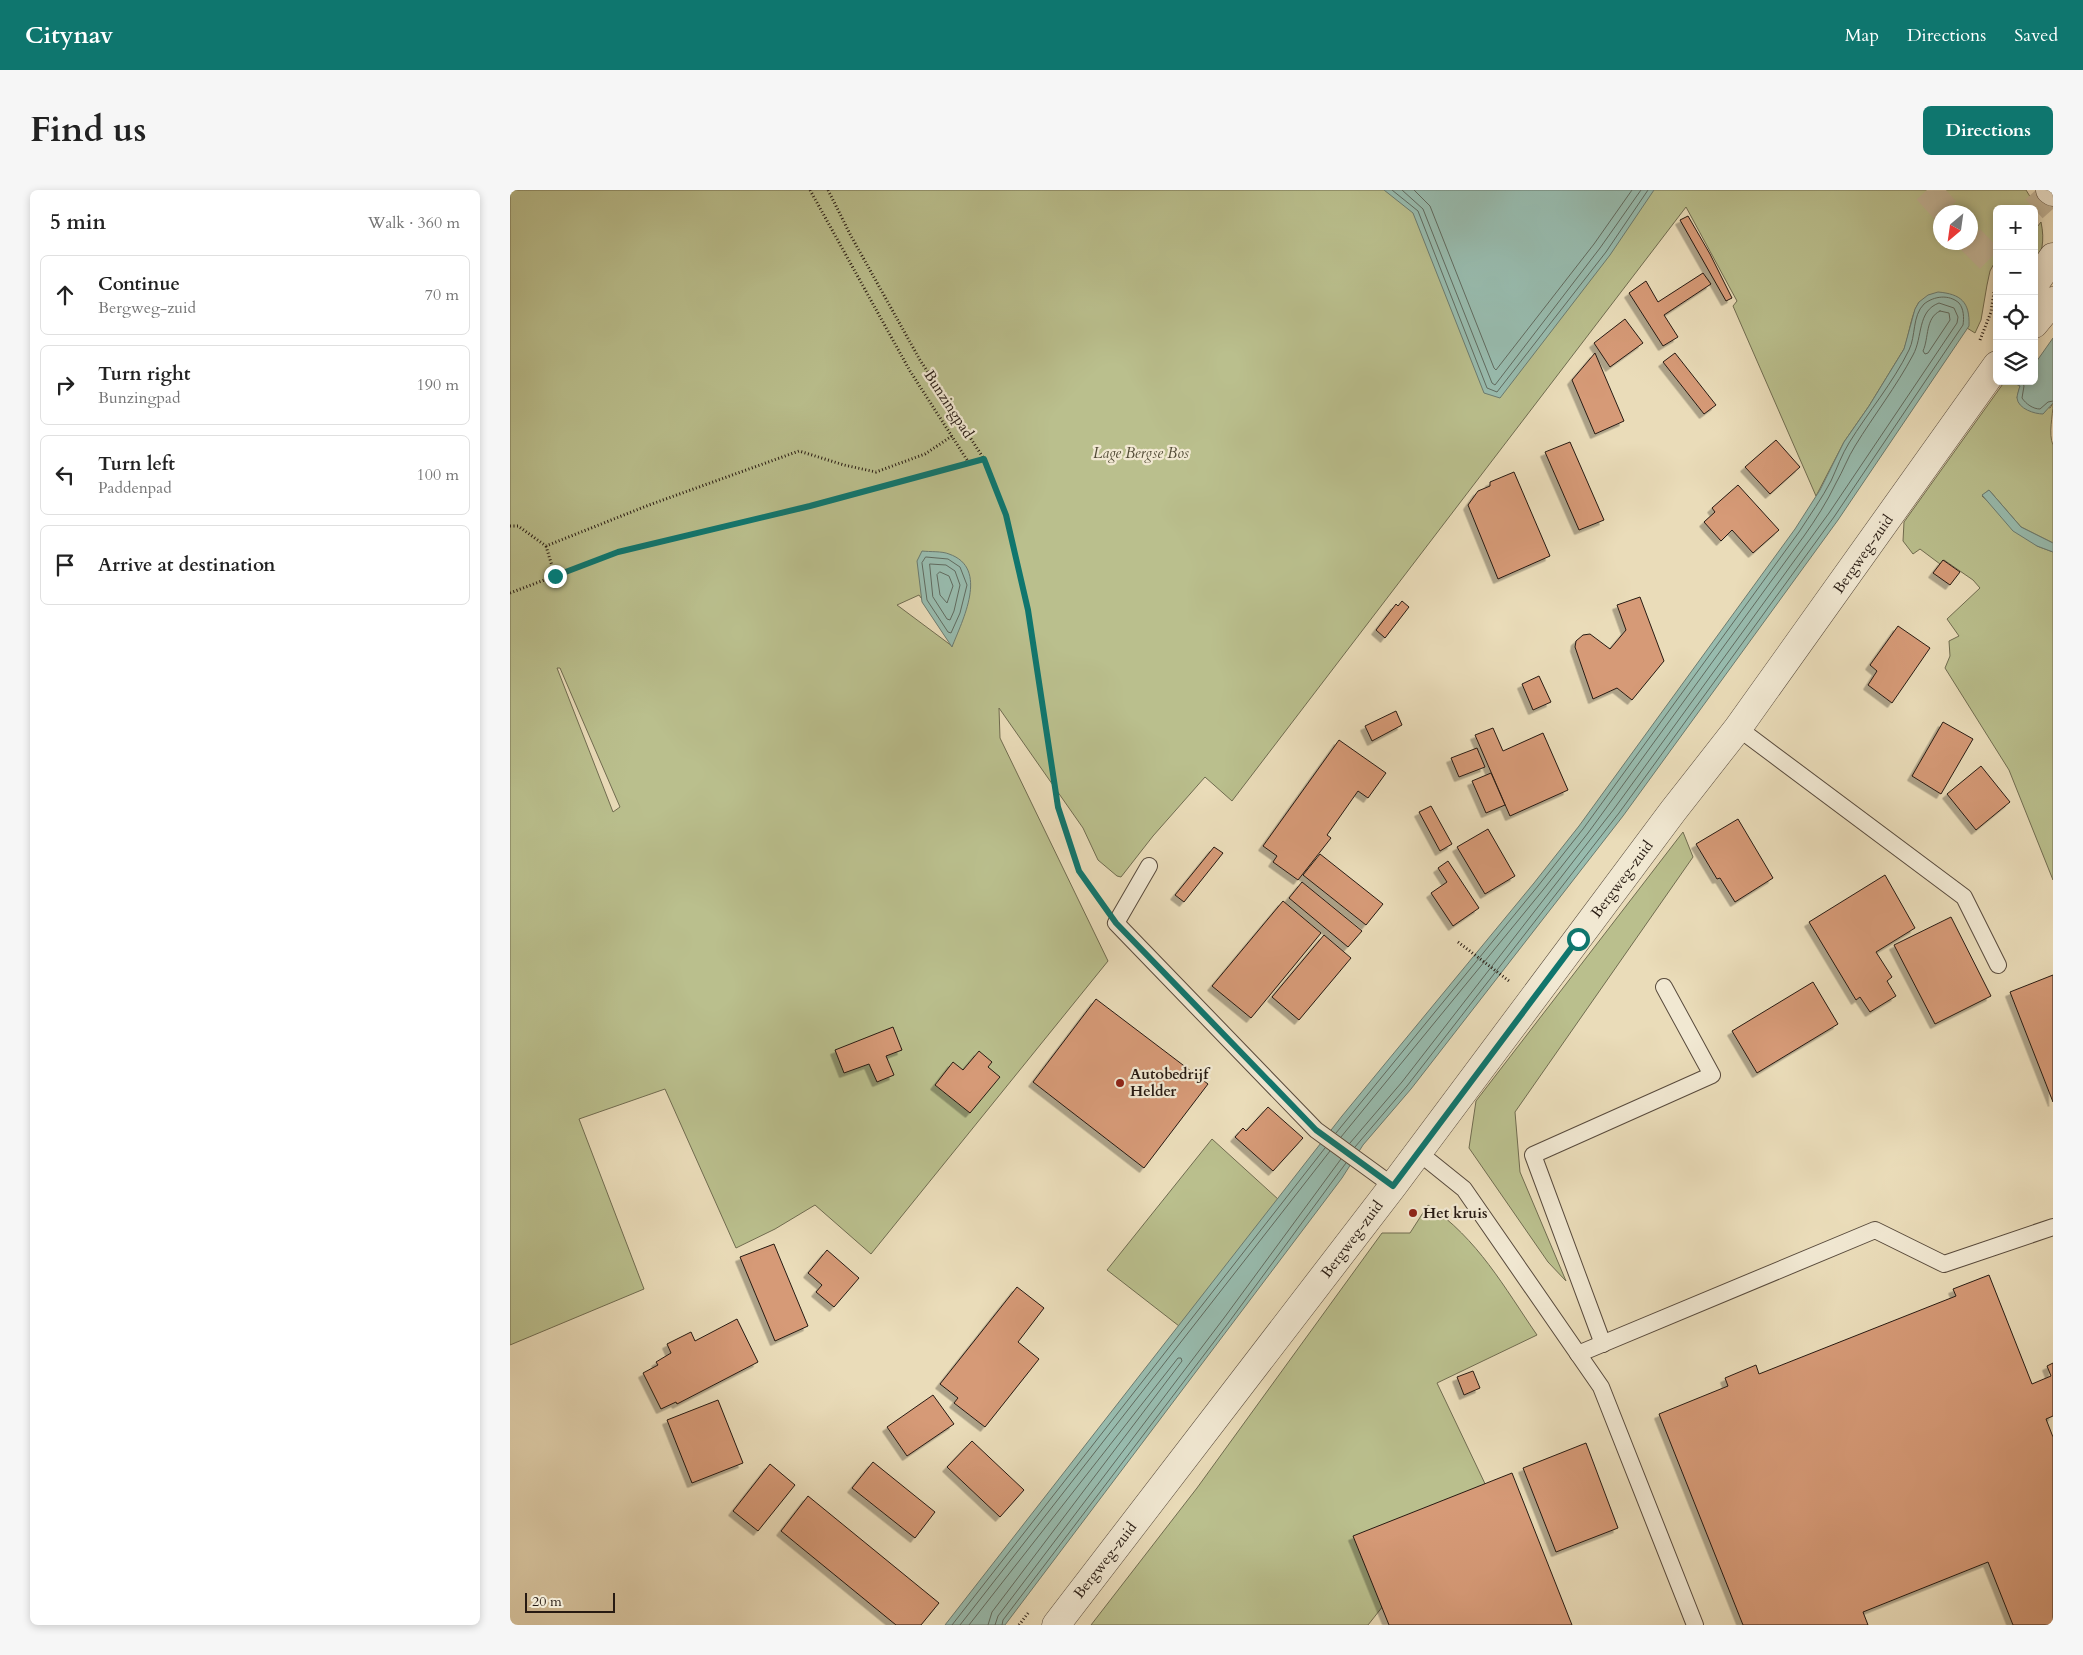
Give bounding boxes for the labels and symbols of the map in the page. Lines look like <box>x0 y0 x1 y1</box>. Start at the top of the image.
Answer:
north arrow <box>1933 205 1978 250</box>
street label: Bunzingpad <box>920 366 978 442</box>
park label: Lage Bergse Bos <box>1093 443 1189 463</box>
street label: Bergweg-zuid <box>1828 511 1898 597</box>
route end <box>544 565 567 588</box>
street label: Bergweg-zuid <box>1586 836 1658 922</box>
route start <box>1567 928 1590 951</box>
place label: Autobedrijf Helder <box>1130 1064 1211 1101</box>
marker: Autobedrijf Helder <box>1114 1077 1126 1089</box>
street label: Bergweg-zuid <box>1316 1196 1388 1282</box>
place label: Het kruis <box>1423 1203 1487 1223</box>
marker: Het kruis <box>1407 1207 1419 1219</box>
street label: Bergweg-zuid <box>1069 1518 1141 1602</box>
scale bar <box>525 1590 615 1613</box>

